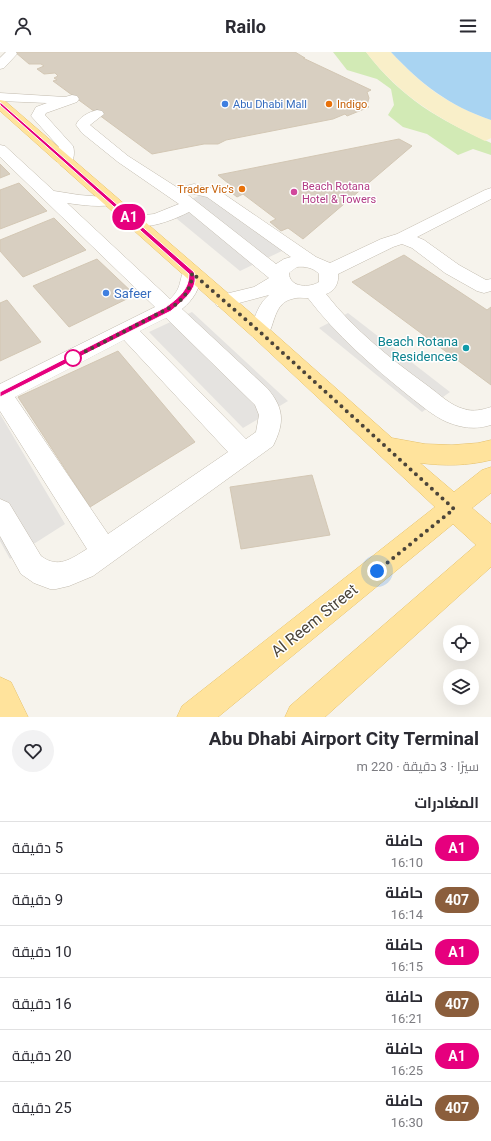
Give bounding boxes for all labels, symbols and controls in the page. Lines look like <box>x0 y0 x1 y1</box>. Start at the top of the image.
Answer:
icon: person <box>12 15 34 37</box>
icon: menu <box>457 15 479 37</box>
text: Railo <box>225 16 266 37</box>
place label: Abu Dhabi Mall <box>233 98 307 111</box>
place label: Indigo <box>337 98 367 111</box>
marker: Abu Dhabi Mall <box>220 99 230 109</box>
marker: Indigo <box>324 99 334 109</box>
place label: Beach Rotana Hotel & Towers <box>302 180 376 206</box>
place label: Trader Vic's <box>177 183 234 196</box>
marker: Trader Vic's <box>237 184 247 194</box>
marker: Beach Rotana Hotel & Towers <box>289 187 299 197</box>
line badge: A1 <box>111 204 147 230</box>
text: A1 <box>120 209 138 225</box>
place label: Safeer <box>114 286 152 301</box>
marker: Safeer <box>101 288 111 298</box>
place label: Beach Rotana Residences <box>378 334 458 364</box>
marker: Beach Rotana Residences <box>461 343 471 353</box>
unlabelled marker <box>64 349 82 367</box>
your location <box>367 561 387 581</box>
street label: Al Reem Street <box>267 580 361 661</box>
map controls <box>443 625 479 705</box>
button: locate <box>443 625 479 661</box>
button: layers <box>443 669 479 705</box>
text: Abu Dhabi Airport City Terminal <box>209 727 479 750</box>
button: heart <box>12 730 54 772</box>
text: سيرًا · 3 دقيقة · 220 m <box>356 759 479 774</box>
text: المغادرات <box>414 794 479 812</box>
text: حافلة <box>385 832 423 850</box>
text: 5 دقيقة <box>12 839 63 857</box>
text: A1 <box>448 840 466 856</box>
text: 16:10 <box>391 855 423 870</box>
text: حافلة <box>385 884 423 902</box>
text: 9 دقيقة <box>12 891 63 909</box>
text: 407 <box>445 892 469 908</box>
text: 16:14 <box>391 907 423 922</box>
text: حافلة <box>385 936 423 954</box>
text: 10 دقيقة <box>12 943 72 961</box>
text: A1 <box>448 944 466 960</box>
text: 16:15 <box>391 959 423 974</box>
text: حافلة <box>385 988 423 1006</box>
text: 16 دقيقة <box>12 995 72 1013</box>
text: 407 <box>445 996 469 1012</box>
text: 16:21 <box>391 1011 423 1026</box>
text: حافلة <box>385 1040 423 1058</box>
text: 20 دقيقة <box>12 1047 72 1065</box>
text: A1 <box>448 1048 466 1064</box>
text: 16:25 <box>391 1063 423 1078</box>
text: حافلة <box>385 1092 423 1110</box>
text: 25 دقيقة <box>12 1099 72 1117</box>
text: 407 <box>445 1100 469 1116</box>
text: 16:30 <box>391 1115 423 1130</box>

